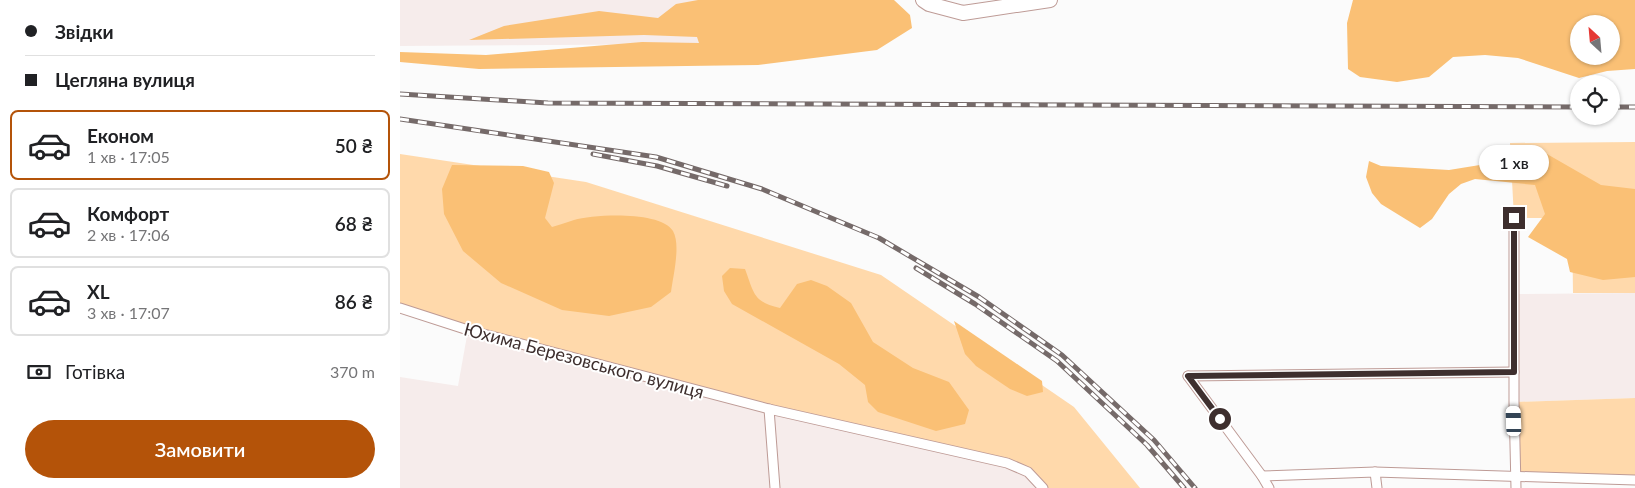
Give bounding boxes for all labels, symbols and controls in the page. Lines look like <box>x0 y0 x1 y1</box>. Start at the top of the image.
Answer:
north arrow <box>1570 15 1620 65</box>
map controls <box>1570 15 1620 125</box>
text: Звідки <box>55 20 114 43</box>
text: Цегляна вулиця <box>55 68 195 91</box>
button: locate <box>1570 75 1620 125</box>
icon: car <box>27 123 72 168</box>
text: Економ <box>87 124 154 147</box>
text: 50 ₴ <box>335 134 373 157</box>
callout: 1 хв <box>1479 146 1549 180</box>
text: 1 хв · 17:05 <box>87 147 170 166</box>
text: 1 хв <box>1499 153 1529 172</box>
icon: car <box>27 201 72 246</box>
text: Комфорт <box>87 202 169 225</box>
route end <box>1503 207 1525 229</box>
text: 68 ₴ <box>335 212 373 235</box>
text: 2 хв · 17:06 <box>87 225 170 244</box>
icon: car <box>27 279 72 324</box>
text: XL <box>87 280 110 303</box>
text: 86 ₴ <box>335 290 373 313</box>
text: 3 хв · 17:07 <box>87 303 170 322</box>
street label: Юхима Березовського вулиця <box>462 317 706 403</box>
icon: cash <box>25 358 53 386</box>
text: Готівка <box>65 360 125 383</box>
text: 370 m <box>330 362 375 381</box>
car <box>1505 406 1522 436</box>
route start <box>1209 408 1231 430</box>
button: Замовити <box>25 420 375 478</box>

